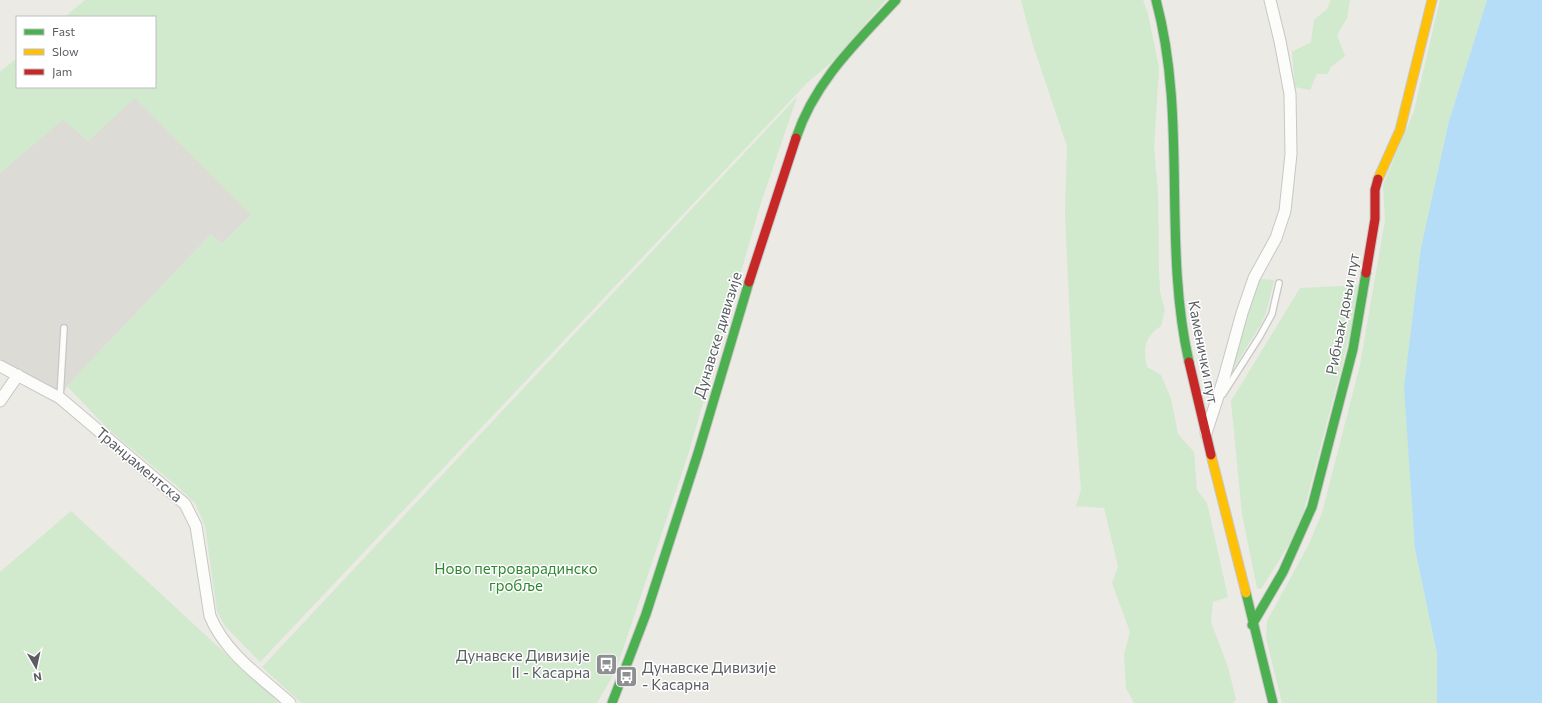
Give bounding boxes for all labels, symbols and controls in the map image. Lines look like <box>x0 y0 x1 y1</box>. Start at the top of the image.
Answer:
legend <box>16 16 156 88</box>
text: Fast <box>52 24 75 38</box>
text: Slow <box>52 44 79 58</box>
text: Jam <box>52 64 72 79</box>
street label: Рибњак доњи пут <box>1321 251 1363 376</box>
street label: Дунавске дивизије <box>689 269 745 400</box>
street label: Каменички пут <box>1185 299 1223 405</box>
street label: Транџаментска <box>93 423 186 506</box>
park label: Ново петроварадинско гробље <box>434 559 598 594</box>
place label: Дунавске Дивизије II - Касарна <box>456 646 590 681</box>
north arrow <box>16 647 56 687</box>
bus stop icon: Дунавске Дивизије II - Касарна <box>593 652 619 678</box>
place label: Дунавске Дивизије - Касарна <box>642 658 776 693</box>
bus stop icon: Дунавске Дивизије - Касарна <box>614 664 640 690</box>
text: N <box>33 670 43 684</box>

